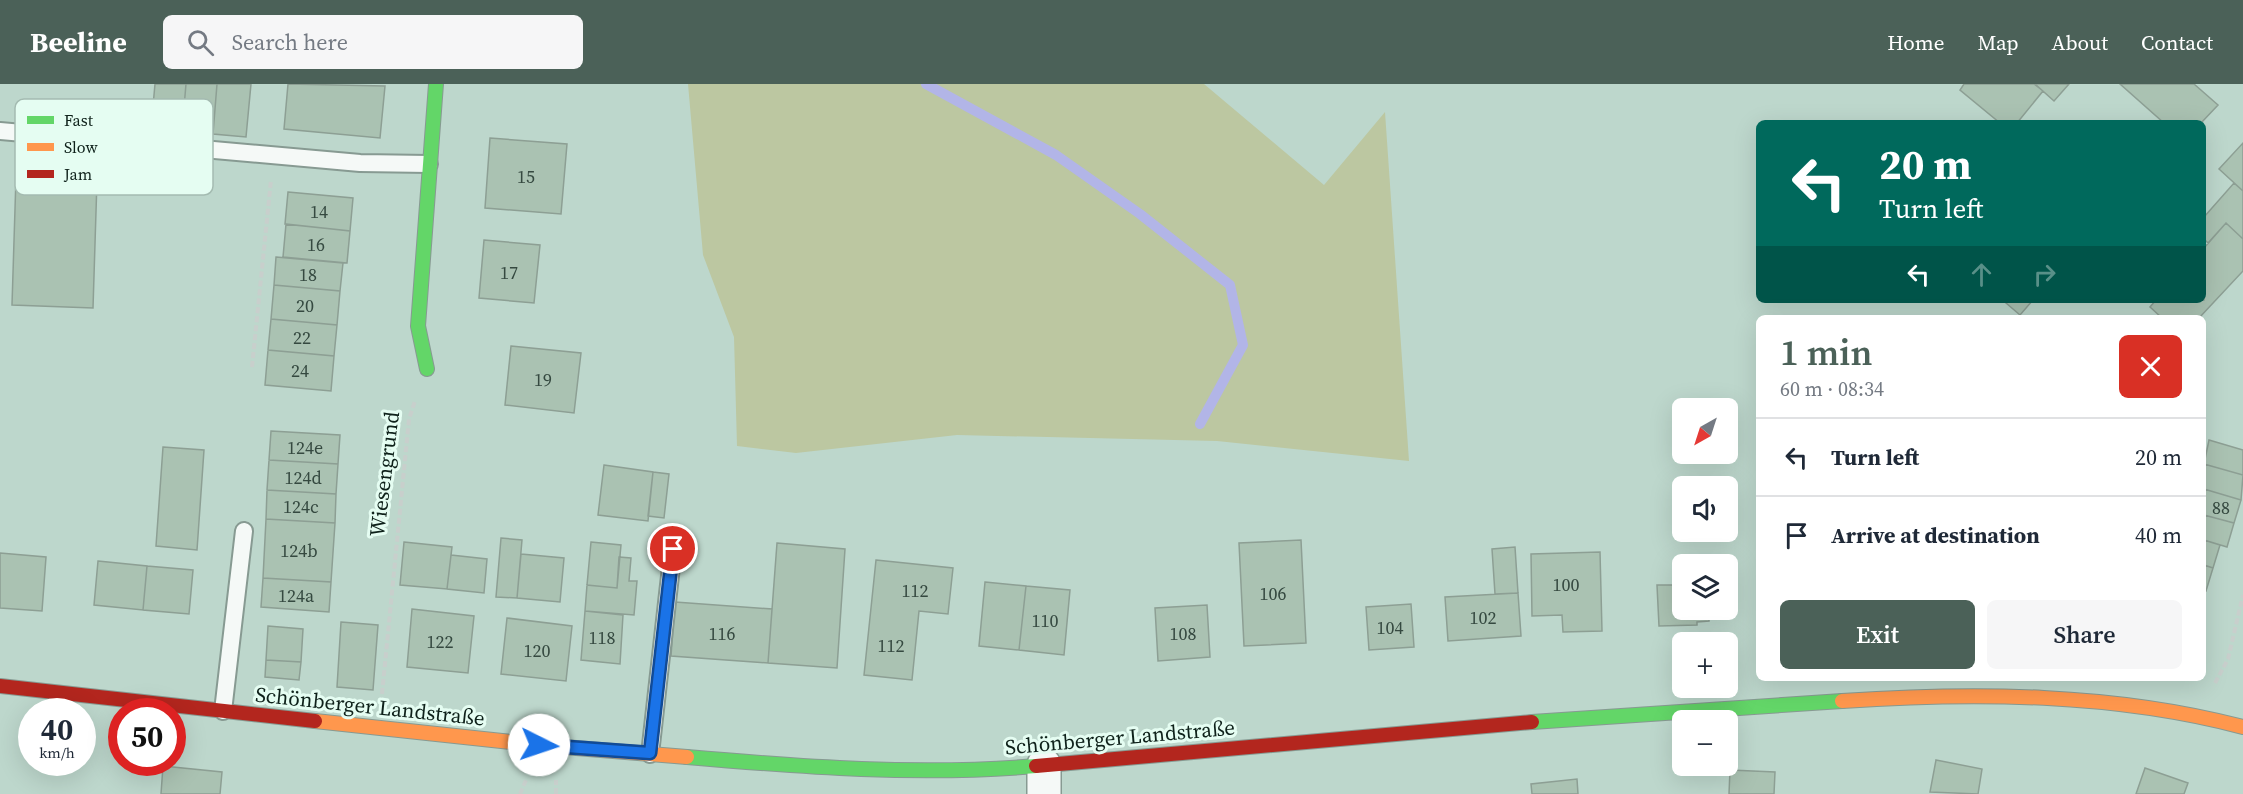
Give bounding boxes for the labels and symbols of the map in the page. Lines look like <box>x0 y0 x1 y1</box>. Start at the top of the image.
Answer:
legend <box>15 99 213 195</box>
text: Fast <box>64 109 94 131</box>
text: Slow <box>64 136 99 158</box>
text: Jam <box>63 163 92 185</box>
house number: 15 <box>517 164 535 189</box>
house number: 14 <box>310 199 328 224</box>
house number: 16 <box>307 232 325 257</box>
house number: 17 <box>500 260 518 285</box>
house number: 18 <box>299 262 317 287</box>
house number: 20 <box>296 293 314 318</box>
house number: 22 <box>293 325 311 350</box>
house number: 24 <box>291 358 309 383</box>
house number: 19 <box>534 367 552 392</box>
north arrow <box>1672 398 1738 464</box>
street label: Wiesengrund <box>362 410 406 538</box>
house number: 124e <box>287 435 323 460</box>
house number: 124d <box>284 465 322 490</box>
house number: 124c <box>283 494 319 519</box>
house number: 88 <box>2212 495 2230 520</box>
pin <box>647 523 698 574</box>
house number: 124b <box>280 538 318 563</box>
house number: 100 <box>1553 572 1580 597</box>
house number: 112 <box>902 578 929 603</box>
house number: 106 <box>1260 581 1287 606</box>
house number: 124a <box>278 583 315 608</box>
house number: 102 <box>1470 605 1497 630</box>
house number: 110 <box>1032 608 1059 633</box>
house number: 104 <box>1377 615 1404 640</box>
house number: 116 <box>709 621 736 646</box>
house number: 108 <box>1170 621 1197 646</box>
house number: 118 <box>589 625 616 650</box>
house number: 122 <box>427 629 454 654</box>
house number: 112 <box>878 633 905 658</box>
house number: 120 <box>524 638 551 663</box>
street label: Schönberger Landstraße <box>254 680 486 732</box>
speed limit sign: 50 <box>108 698 186 776</box>
position arrow <box>507 713 571 777</box>
street label: Schönberger Landstraße <box>1004 713 1236 761</box>

